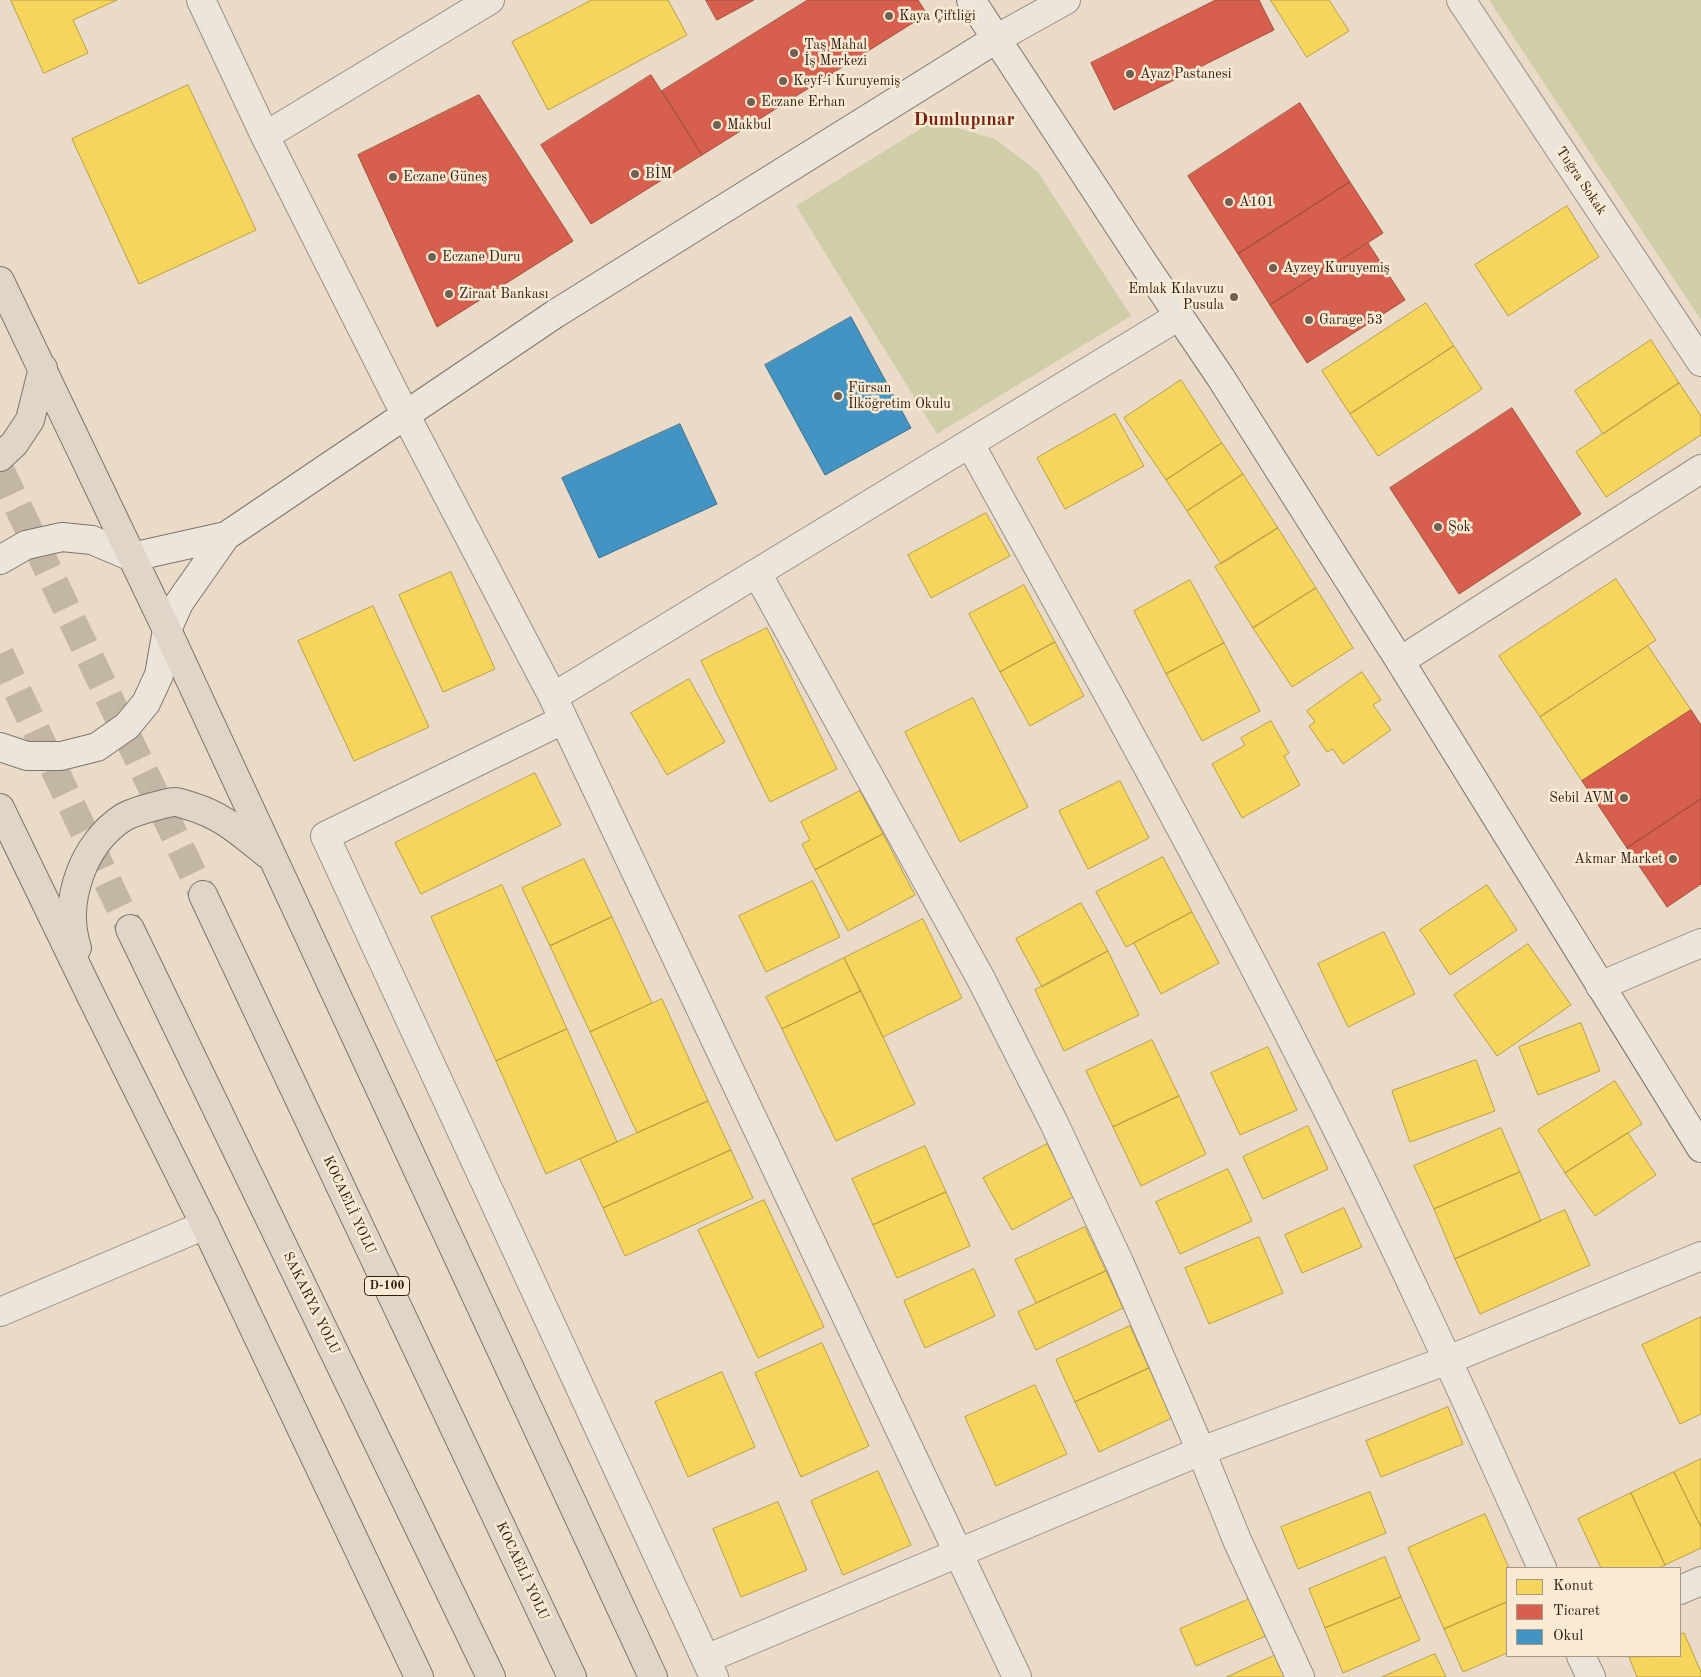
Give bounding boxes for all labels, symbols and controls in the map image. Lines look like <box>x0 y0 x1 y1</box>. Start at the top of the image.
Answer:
place label: Kaya Çiftliği <box>899 8 976 24</box>
marker: Kaya Çiftliği <box>883 10 895 22</box>
place label: Taş Mahal İş Merkezi <box>804 37 867 70</box>
marker: Taş Mahal İş Merkezi <box>788 47 800 59</box>
place label: Ayaz Pastanesi <box>1140 66 1232 82</box>
marker: Ayaz Pastanesi <box>1124 68 1136 80</box>
place label: Keyf-i Kuruyemiş <box>793 73 900 89</box>
marker: Keyf-i Kuruyemiş <box>777 75 789 87</box>
place label: Eczane Erhan <box>761 94 845 110</box>
marker: Eczane Erhan <box>745 96 757 108</box>
district label: Dumlupınar <box>913 109 1015 131</box>
place label: Makbul <box>727 117 771 133</box>
marker: Makbul <box>711 119 723 131</box>
street label: Tuğra Sokak <box>1552 144 1610 218</box>
place label: BİM <box>645 166 672 182</box>
marker: BİM <box>629 168 641 180</box>
place label: Eczane Güneş <box>403 169 487 185</box>
marker: Eczane Güneş <box>387 171 399 183</box>
place label: A101 <box>1239 194 1274 210</box>
marker: A101 <box>1223 196 1235 208</box>
place label: Eczane Duru <box>442 249 520 265</box>
marker: Eczane Duru <box>426 251 438 263</box>
place label: Ayzey Kuruyemiş <box>1283 260 1390 276</box>
marker: Ayzey Kuruyemiş <box>1267 262 1279 274</box>
place label: Emlak Kılavuzu Pusula <box>1128 281 1224 314</box>
place label: Ziraat Bankası <box>459 286 548 302</box>
marker: Ziraat Bankası <box>443 288 455 300</box>
marker: Emlak Kılavuzu Pusula <box>1228 291 1240 303</box>
place label: Garage 53 <box>1319 312 1383 328</box>
marker: Garage 53 <box>1303 314 1315 326</box>
place label: Fürsan İlköğretim Okulu <box>848 380 951 412</box>
marker: Fürsan İlköğretim Okulu <box>832 390 844 402</box>
place label: Şok <box>1448 519 1471 535</box>
marker: Şok <box>1432 521 1444 533</box>
place label: Sebil AVM <box>1549 790 1614 806</box>
marker: Sebil AVM <box>1618 792 1630 804</box>
place label: Akmar Market <box>1574 851 1663 867</box>
marker: Akmar Market <box>1667 853 1679 865</box>
street label: KOCAELİ YOLU <box>319 1153 379 1257</box>
street label: SAKARYA YOLU <box>279 1249 343 1357</box>
road number: D-100 <box>364 1276 410 1295</box>
street label: KOCAELİ YOLU <box>492 1519 552 1623</box>
legend <box>1506 1567 1681 1657</box>
text: Konut <box>1553 1579 1593 1594</box>
text: Ticaret <box>1553 1604 1600 1619</box>
text: Okul <box>1553 1629 1583 1644</box>

